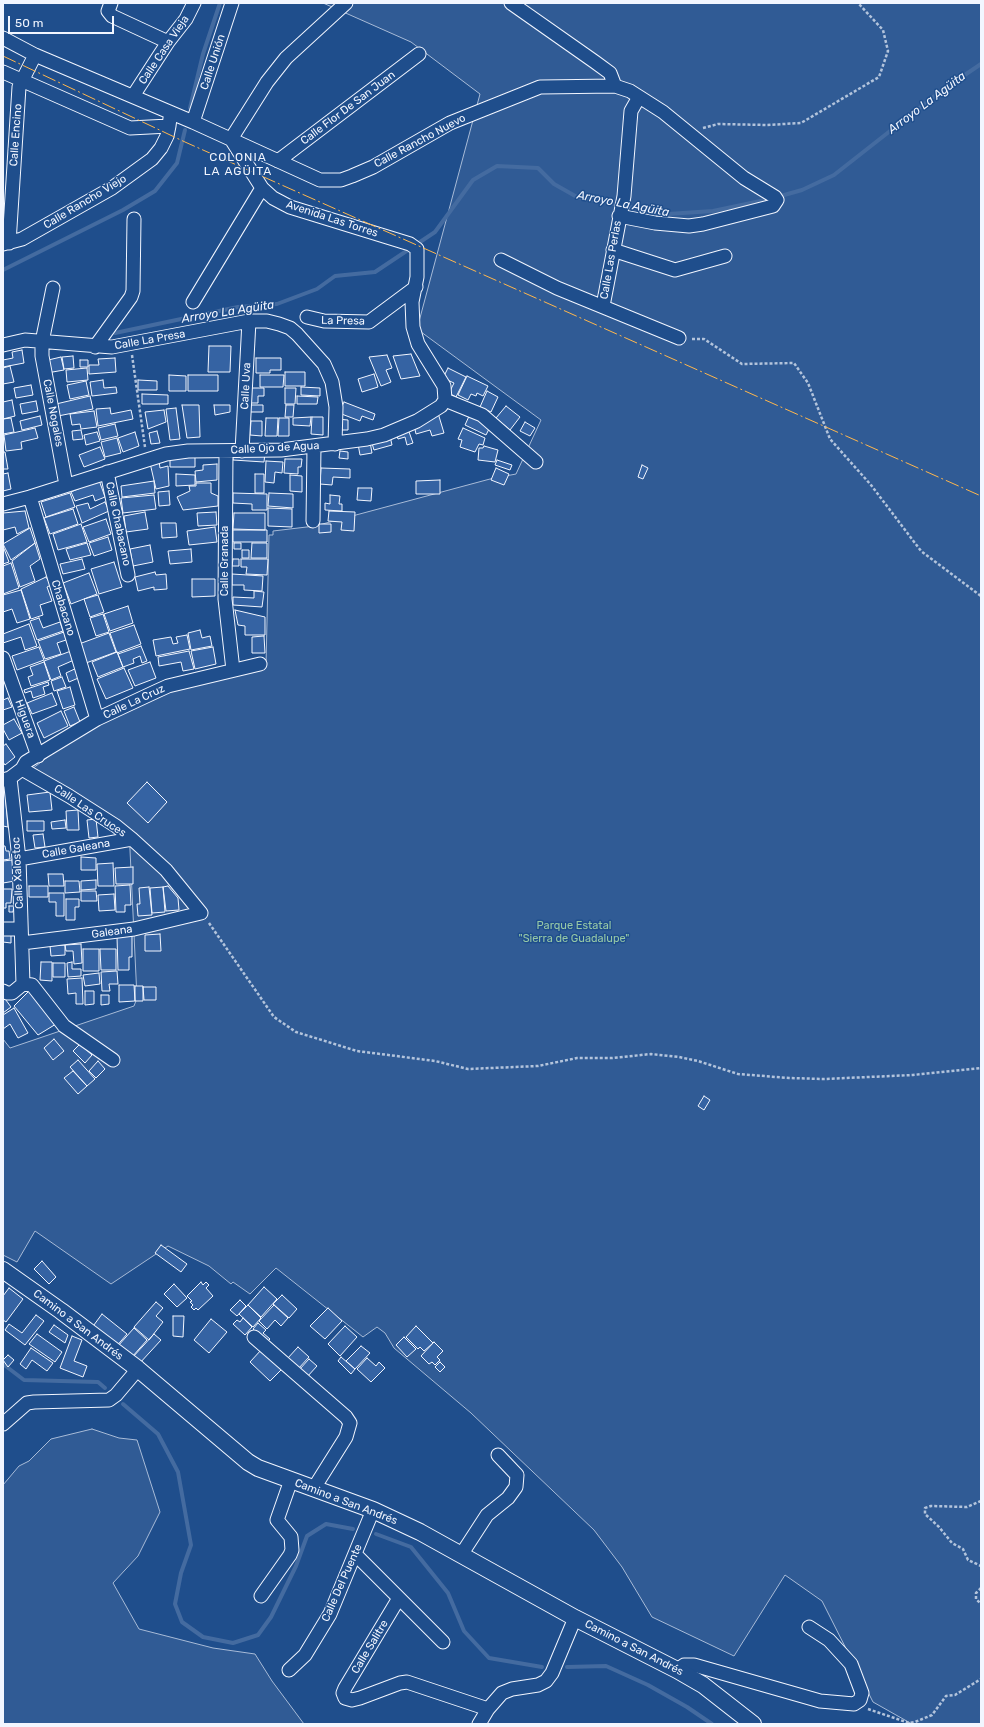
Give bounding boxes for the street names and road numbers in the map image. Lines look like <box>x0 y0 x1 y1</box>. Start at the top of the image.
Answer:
street label: Calle Casa Vieja <box>136 13 192 87</box>
street label: Calle Unión <box>198 33 228 91</box>
street label: Calle Flor De San Juan <box>298 68 398 148</box>
street label: Calle Encino <box>7 103 25 167</box>
street label: Calle Rancho Nuevo <box>372 111 468 171</box>
street label: Calle Rancho Viejo <box>41 172 129 232</box>
street label: Avenida Las Torres <box>284 198 380 240</box>
street label: Calle Las Perlas <box>598 220 624 300</box>
street label: La Presa <box>321 314 365 328</box>
street label: Calle La Presa <box>114 327 186 353</box>
street label: Calle Uva <box>238 362 254 410</box>
street label: Calle Nogales <box>40 378 66 448</box>
street label: Calle Ojo de Agua <box>230 439 320 457</box>
street label: Calle Chabacano <box>103 481 133 567</box>
street label: Calle Granada <box>218 526 232 596</box>
street label: Chabacano <box>48 578 78 638</box>
street label: Calle La Cruz <box>101 682 167 722</box>
street label: Higuera <box>12 698 38 740</box>
street label: Calle Las Cruces <box>51 782 129 840</box>
street label: Calle Xalostoc <box>10 837 26 909</box>
street label: Calle Galeana <box>41 837 111 861</box>
street label: Galeana <box>91 923 133 941</box>
street label: Camino a San Andrés <box>31 1287 125 1363</box>
street label: Camino a San Andrés <box>293 1476 399 1528</box>
street label: Calle Del Puente <box>319 1542 365 1624</box>
street label: Camino a San Andrés <box>582 1617 686 1679</box>
street label: Calle Salitre <box>349 1618 391 1676</box>

